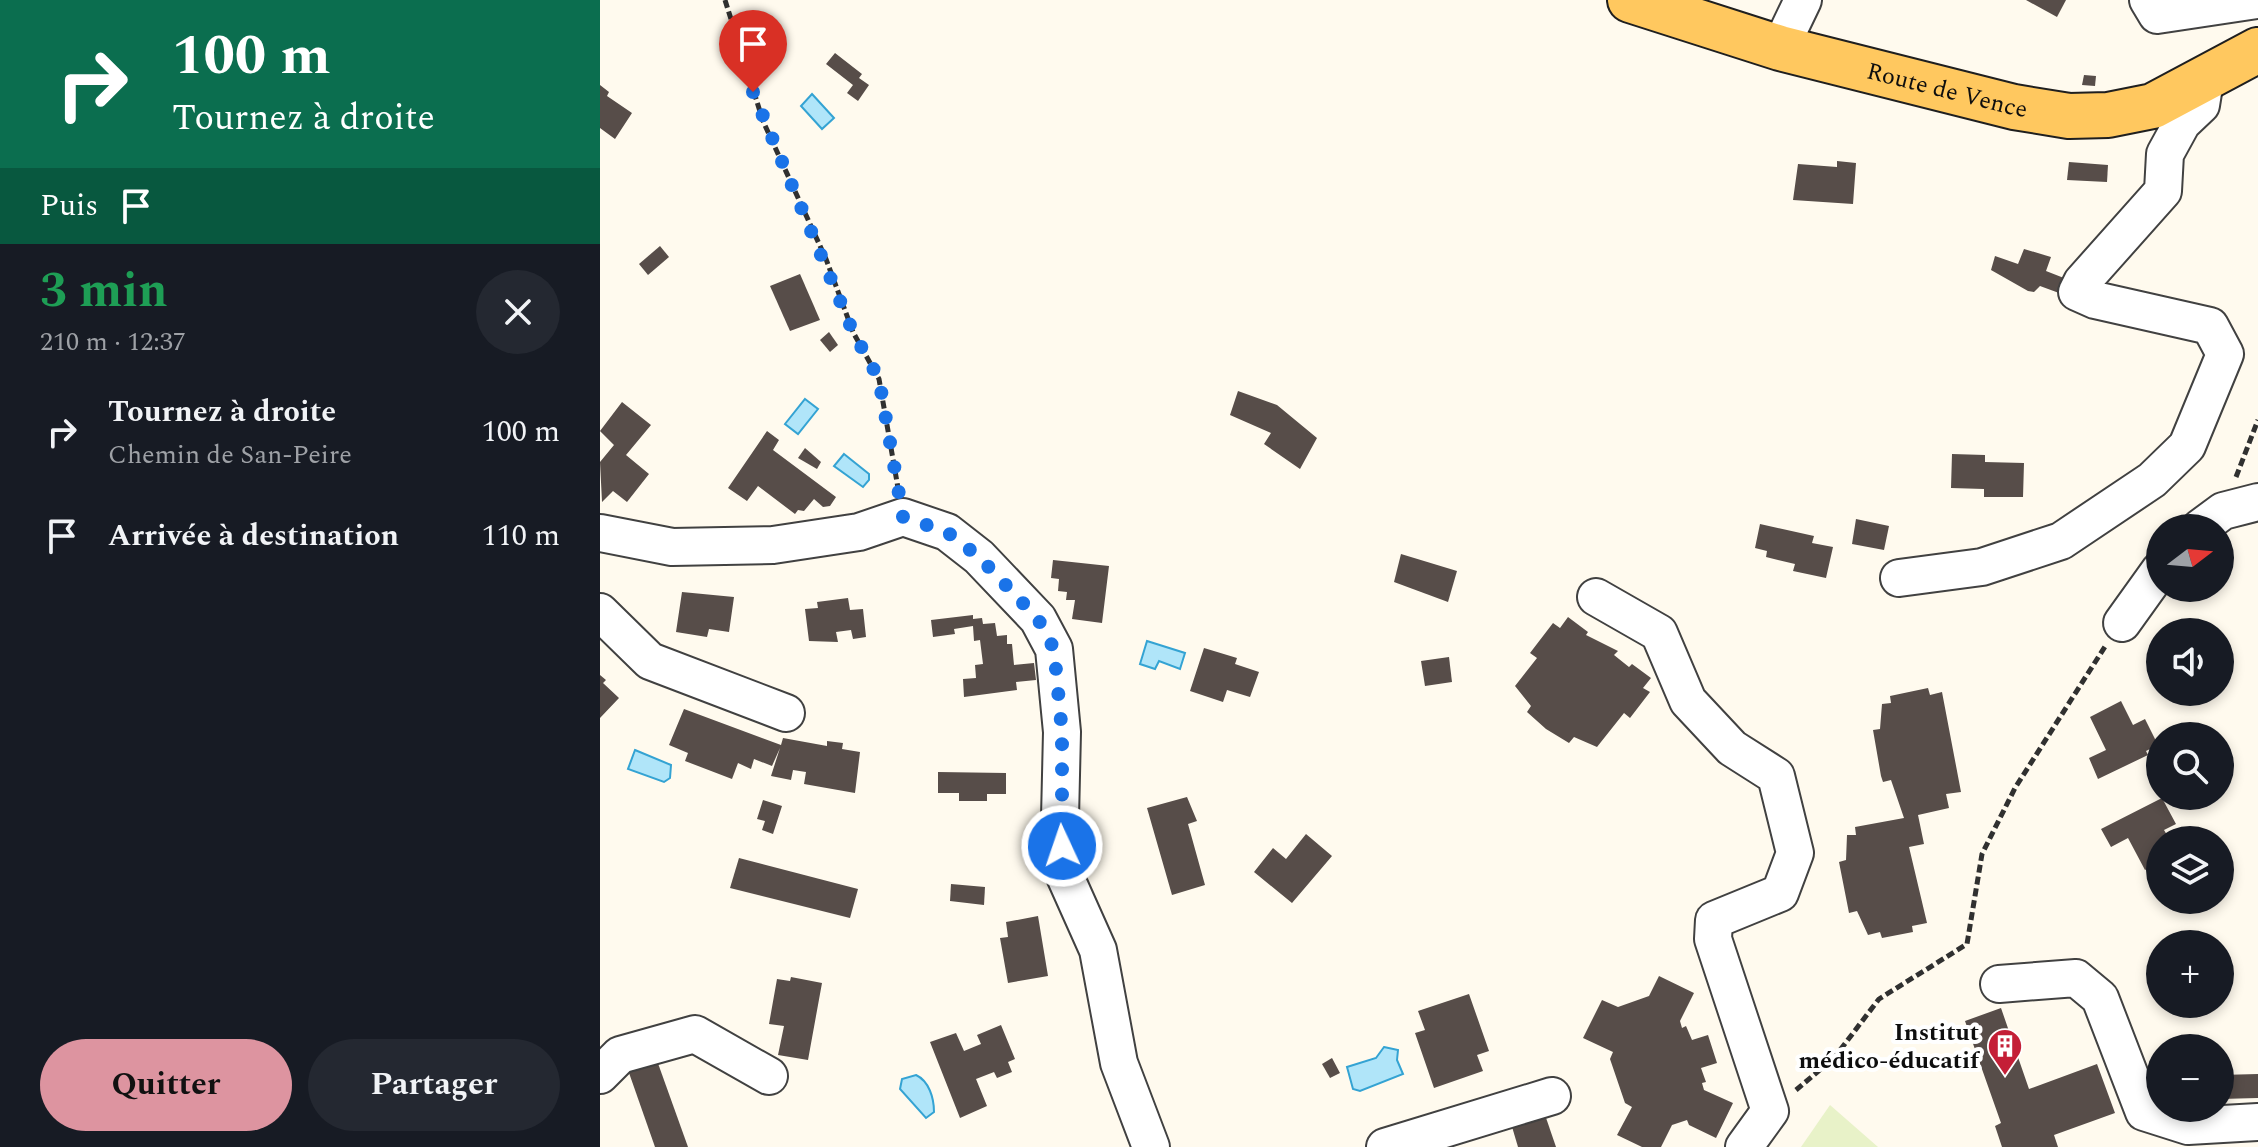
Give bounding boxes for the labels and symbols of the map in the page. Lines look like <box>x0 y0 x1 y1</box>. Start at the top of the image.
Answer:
pin <box>719 10 787 92</box>
street label: Route de Vence <box>1863 54 2030 128</box>
north arrow <box>2146 514 2234 602</box>
position arrow <box>1020 804 1104 888</box>
place label: Institut médico-éducatif <box>1798 1015 1981 1079</box>
building icon: Institut médico-éducatif <box>1986 1027 2024 1077</box>

